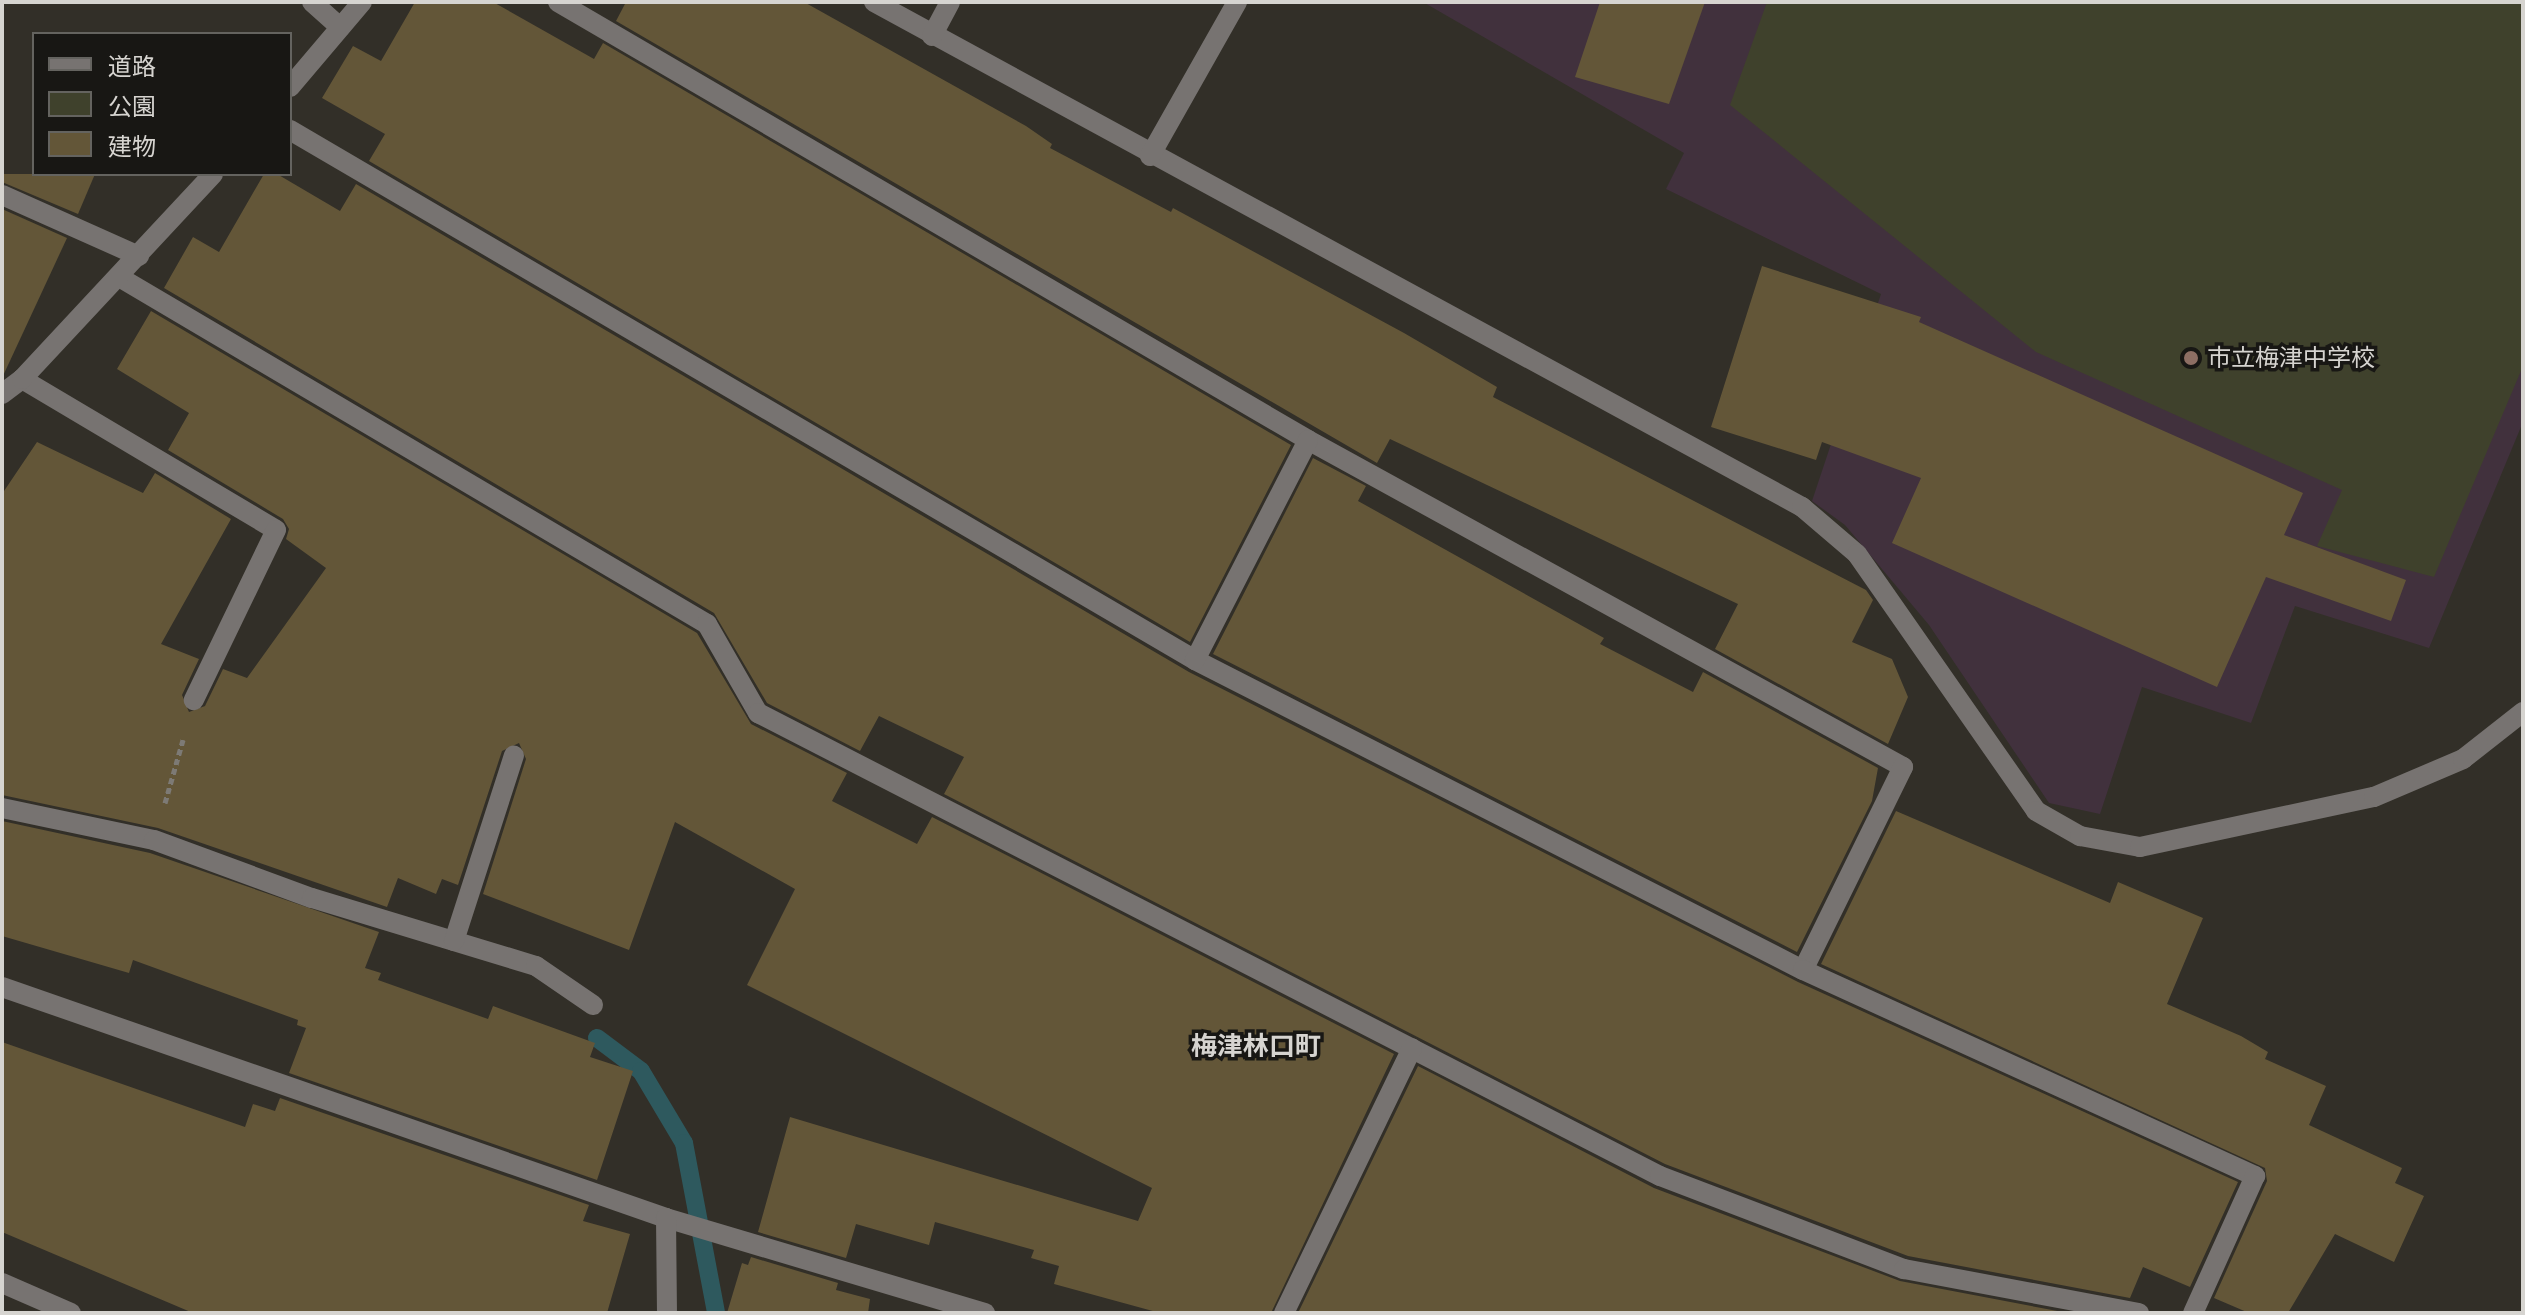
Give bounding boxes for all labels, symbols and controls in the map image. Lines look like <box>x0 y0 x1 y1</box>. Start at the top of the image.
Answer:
legend <box>32 32 292 176</box>
text: 道路 <box>108 52 156 81</box>
text: 公園 <box>108 92 156 121</box>
text: 建物 <box>108 132 156 161</box>
place label: 市立梅津中学校 <box>2207 344 2375 372</box>
marker: 市立梅津中学校 <box>2182 349 2200 367</box>
district label: 梅津林口町 <box>1191 1031 1321 1063</box>

